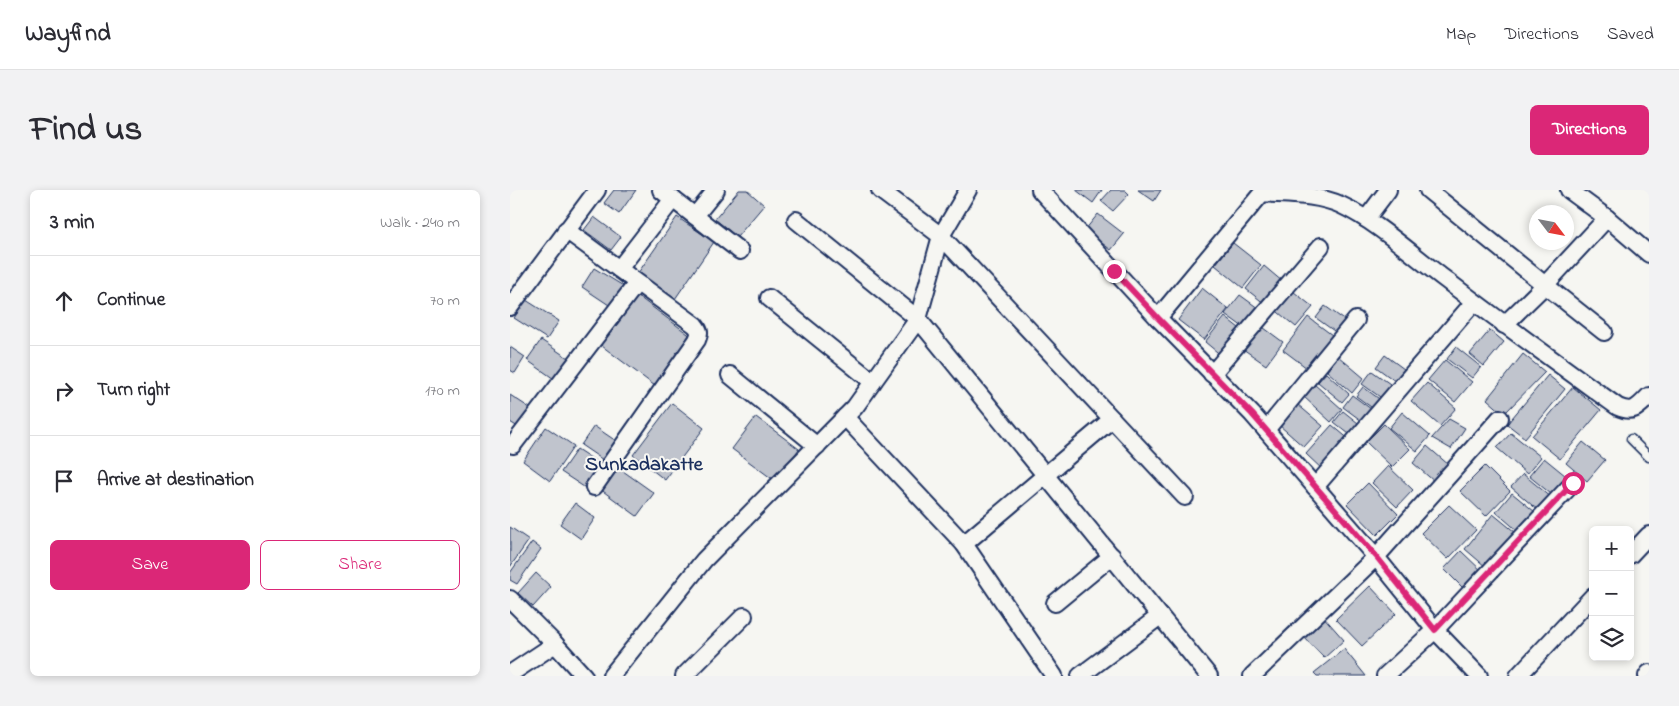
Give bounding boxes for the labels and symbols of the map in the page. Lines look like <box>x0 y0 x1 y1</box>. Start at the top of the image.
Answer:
north arrow <box>1529 205 1574 250</box>
route end <box>1103 260 1126 283</box>
district label: Sunkadakatte <box>585 451 704 480</box>
route start <box>1562 472 1585 495</box>

